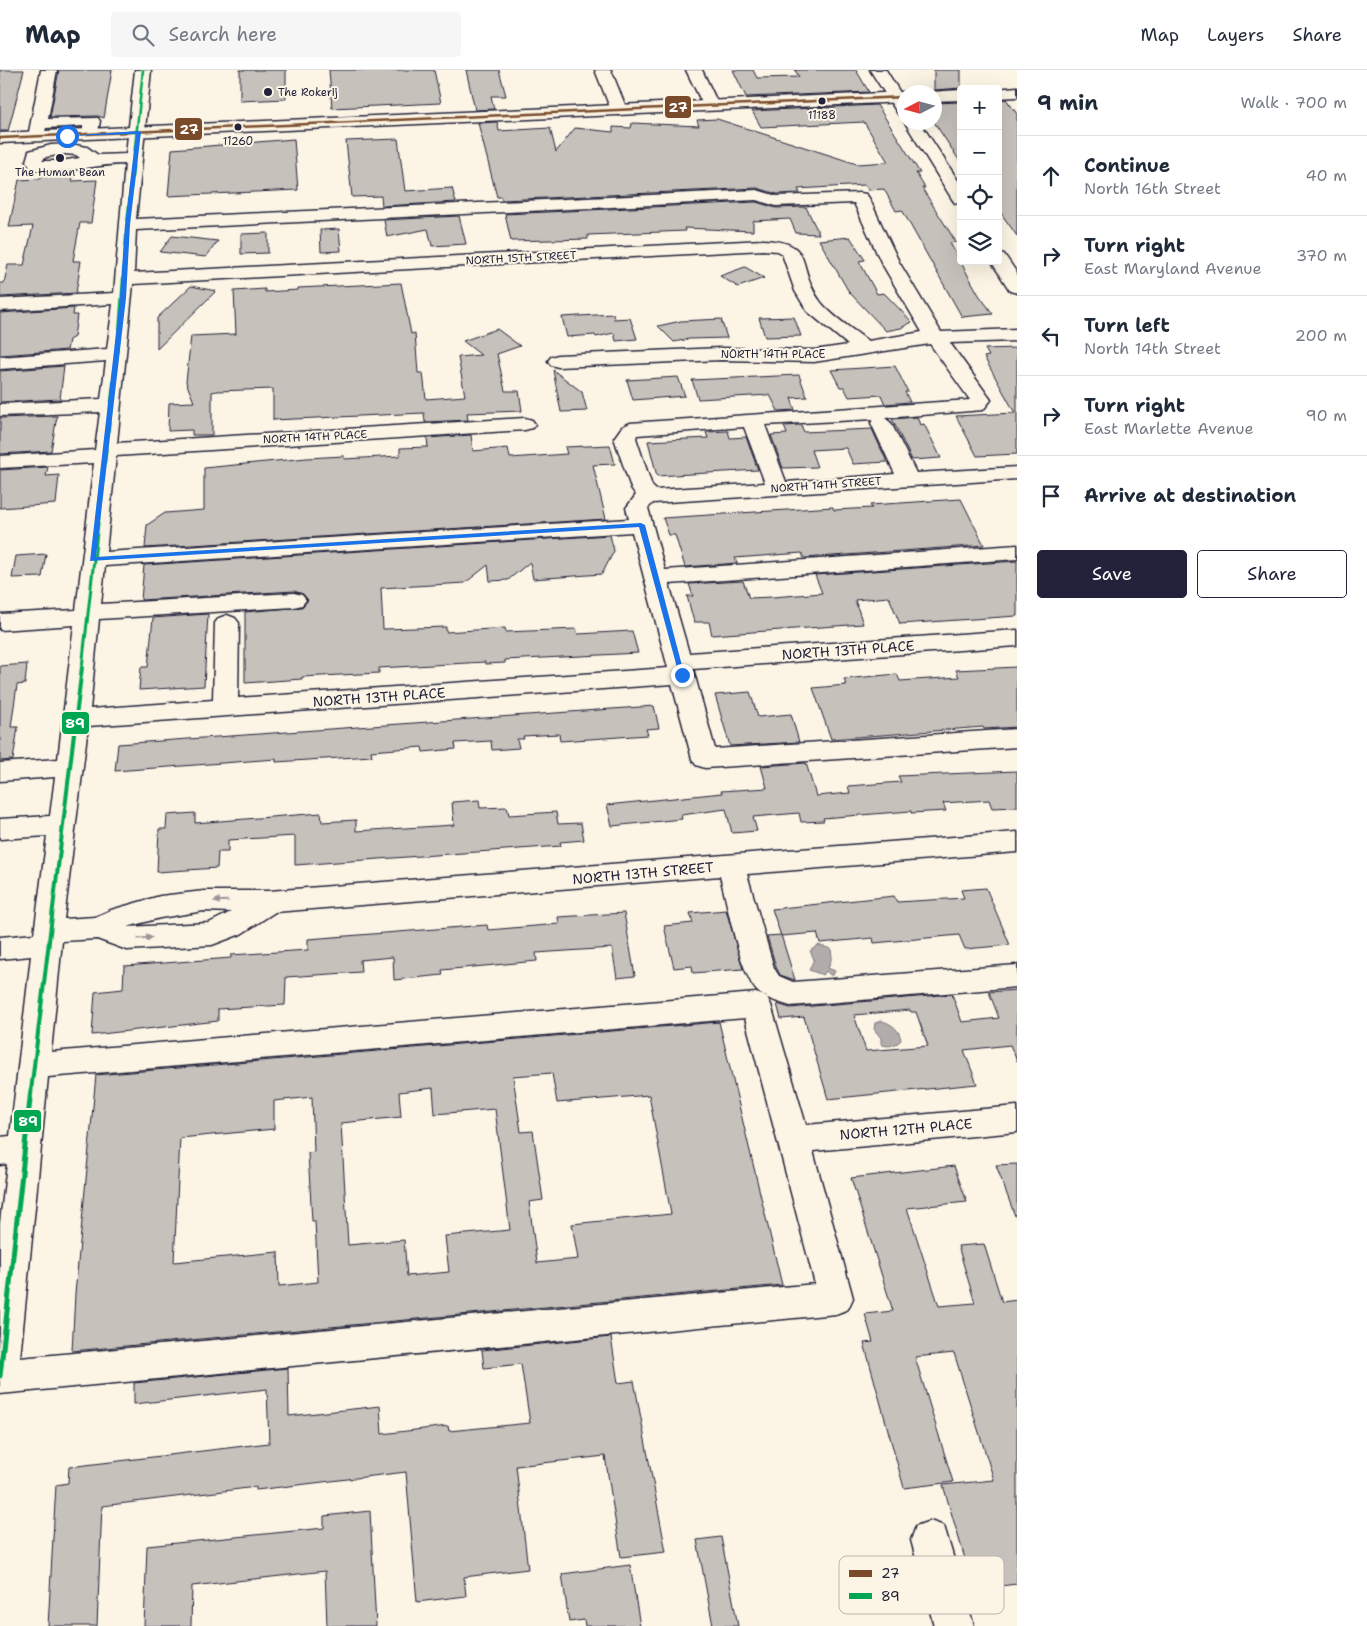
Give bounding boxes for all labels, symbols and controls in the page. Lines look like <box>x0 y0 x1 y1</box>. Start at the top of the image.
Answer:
search box <box>111 12 461 57</box>
text: Map <box>25 19 81 51</box>
icon: search <box>129 21 157 49</box>
text: Search here <box>169 22 277 47</box>
text: Map <box>1141 23 1179 47</box>
text: Layers <box>1207 23 1264 47</box>
text: Share <box>1292 23 1342 47</box>
place label: The Rokerij <box>278 85 338 100</box>
north arrow <box>897 85 942 130</box>
map controls <box>957 85 1002 265</box>
button: + <box>957 85 1002 130</box>
marker: The Rokerij <box>262 86 274 98</box>
text: 9 min <box>1037 89 1098 117</box>
text: Walk · 700 m <box>1241 92 1347 113</box>
line badge: 27 <box>664 95 692 119</box>
marker: 11188 <box>817 96 827 106</box>
text: 27 <box>669 98 688 116</box>
place label: 11188 <box>808 108 836 123</box>
line badge: 27 <box>174 117 203 141</box>
text: 27 <box>180 120 199 138</box>
marker: 11260 <box>233 122 243 132</box>
route start <box>56 125 79 148</box>
button: − <box>957 130 1002 175</box>
place label: 11260 <box>223 134 253 149</box>
marker: The Human Bean <box>54 152 66 164</box>
text: Continue <box>1084 153 1170 178</box>
icon: ahead <box>1037 162 1065 190</box>
place label: The Human Bean <box>15 165 105 180</box>
text: 40 m <box>1305 165 1347 186</box>
button: locate <box>957 175 1002 220</box>
text: North 16th Street <box>1084 178 1221 199</box>
button: layers <box>957 220 1002 265</box>
text: Turn right <box>1084 233 1185 258</box>
icon: right <box>1037 242 1065 270</box>
text: 370 m <box>1296 245 1347 266</box>
street label: NORTH 15TH STREET <box>465 248 577 268</box>
text: East Maryland Avenue <box>1084 258 1261 279</box>
text: Turn left <box>1084 313 1170 338</box>
icon: left <box>1037 322 1065 350</box>
text: 200 m <box>1295 325 1347 346</box>
text: North 14th Street <box>1084 338 1221 359</box>
street label: NORTH 14TH PLACE <box>721 347 825 362</box>
text: Turn right <box>1084 393 1185 418</box>
icon: right <box>1037 402 1065 430</box>
text: 90 m <box>1306 405 1347 426</box>
text: East Marlette Avenue <box>1084 418 1254 439</box>
street label: NORTH 14TH PLACE <box>262 427 368 447</box>
street label: NORTH 14TH STREET <box>770 474 882 496</box>
icon: arrive <box>1037 482 1065 510</box>
text: Arrive at destination <box>1084 483 1296 508</box>
button: Save <box>1037 550 1187 598</box>
button: Share <box>1197 550 1347 598</box>
street label: NORTH 13TH PLACE <box>781 636 915 664</box>
route end <box>671 664 694 687</box>
street label: NORTH 13TH PLACE <box>312 683 446 711</box>
line badge: 89 <box>61 711 90 735</box>
text: 89 <box>65 714 85 732</box>
street label: NORTH 13TH STREET <box>572 858 715 888</box>
one-way arrow <box>212 897 228 905</box>
one-way arrow <box>137 934 153 942</box>
line badge: 89 <box>13 1109 42 1133</box>
text: 89 <box>18 1112 38 1130</box>
street label: NORTH 12TH PLACE <box>839 1114 973 1144</box>
legend <box>839 1556 1004 1614</box>
text: 27 <box>881 1564 900 1582</box>
text: 89 <box>881 1587 900 1605</box>

